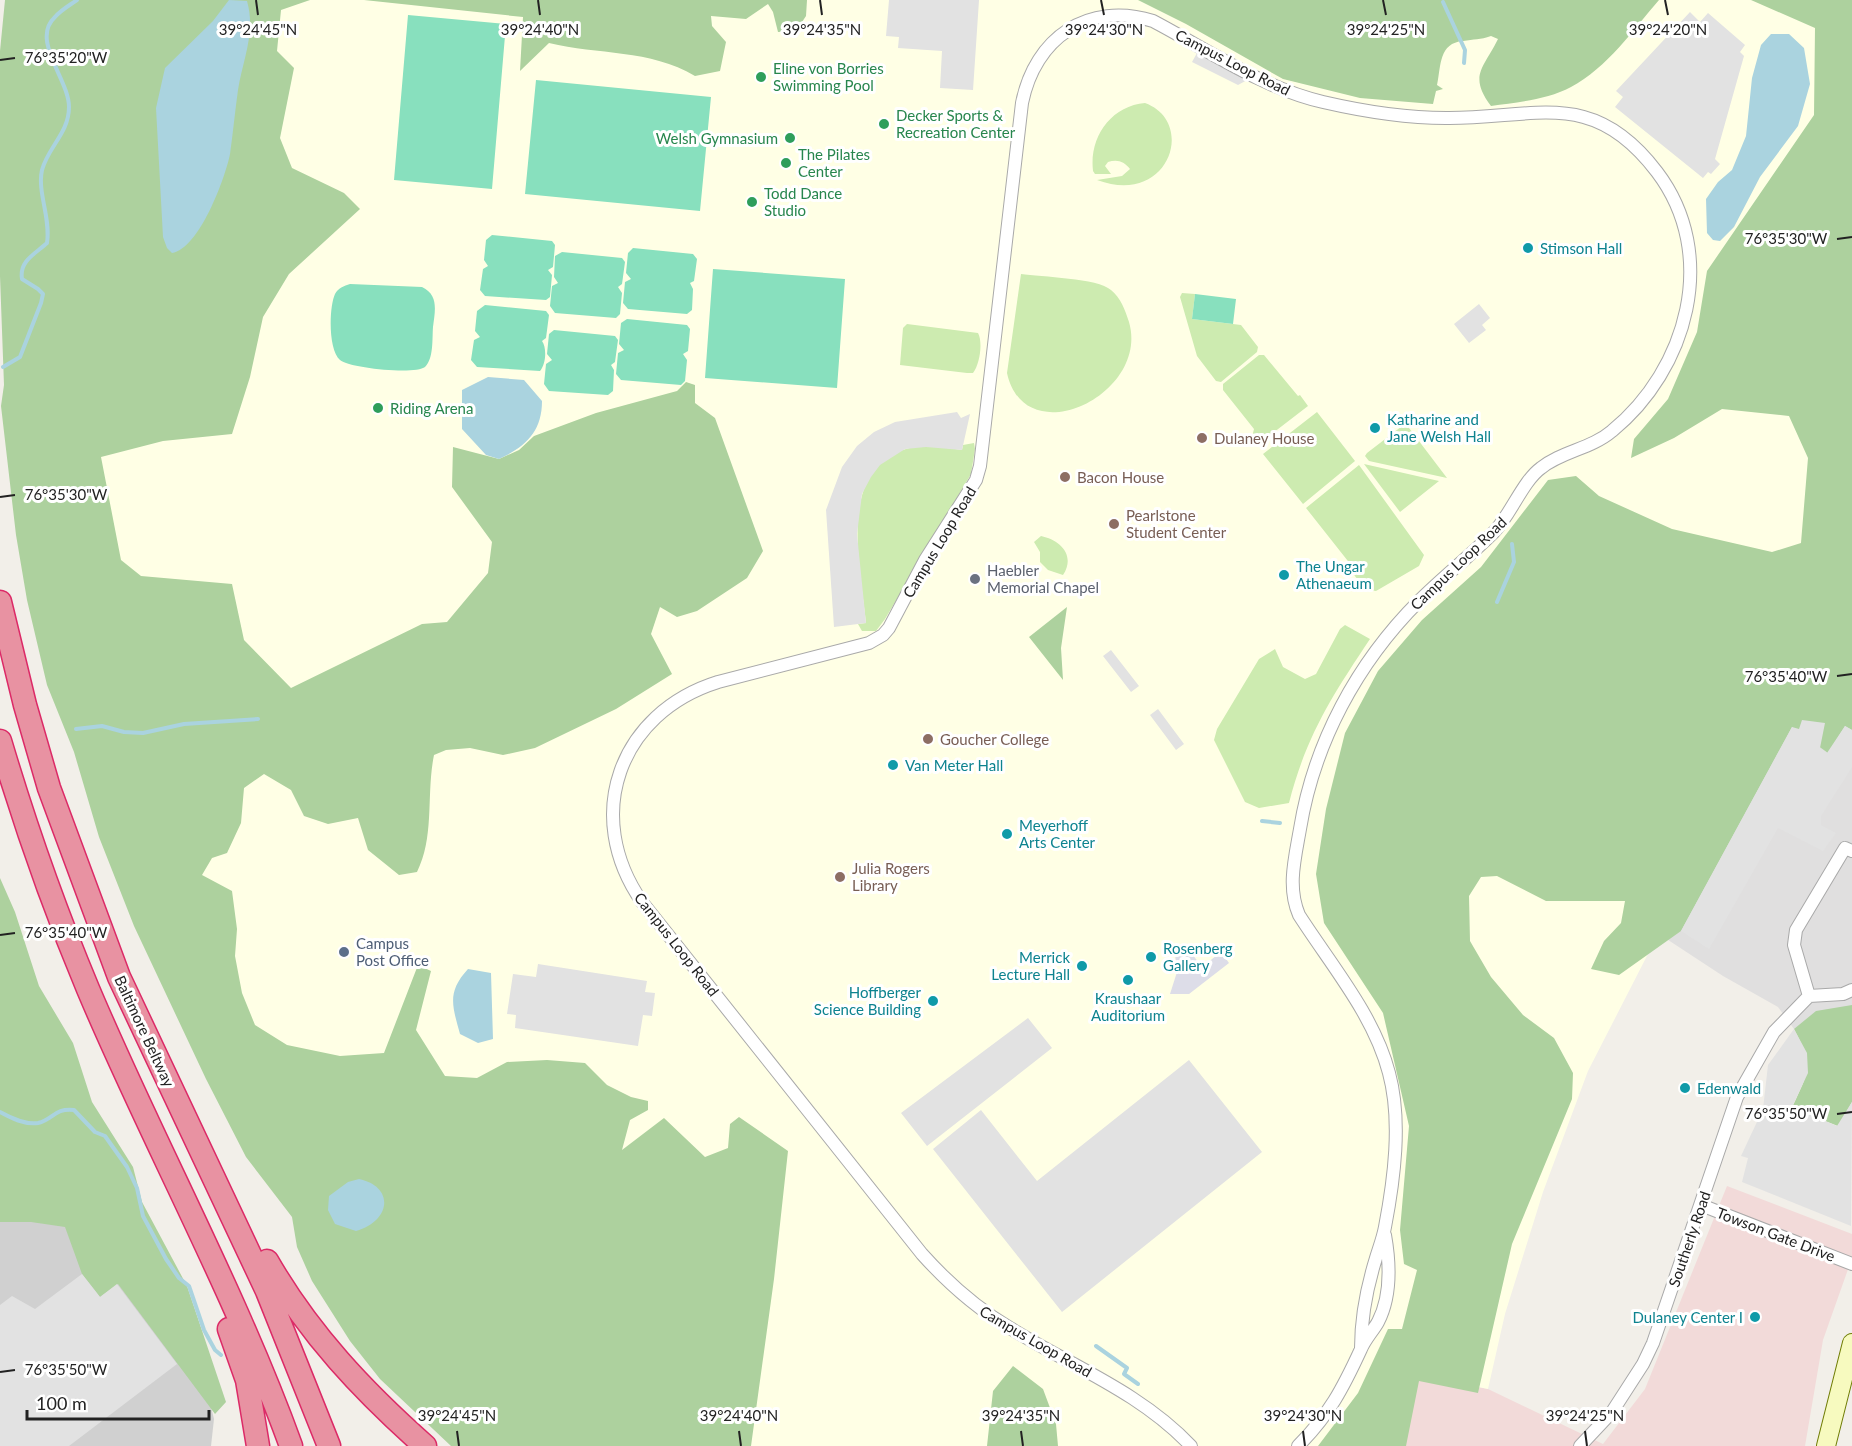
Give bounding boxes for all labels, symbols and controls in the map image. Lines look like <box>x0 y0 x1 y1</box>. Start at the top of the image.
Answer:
text: 39°24'45"N <box>219 20 297 38</box>
text: 39°24'40"N <box>501 20 579 38</box>
text: 39°24'35"N <box>783 20 861 38</box>
text: 39°24'30"N <box>1065 20 1143 38</box>
text: 39°24'25"N <box>1347 20 1425 38</box>
text: 39°24'20"N <box>1629 20 1707 38</box>
street label: Campus Loop Road <box>1173 25 1293 99</box>
text: 76°35'20"W <box>25 48 108 66</box>
place label: Eline von Borries Swimming Pool <box>773 59 884 94</box>
marker: Eline von Borries Swimming Pool <box>754 70 768 84</box>
place label: Decker Sports & Recreation Center <box>896 106 1016 141</box>
marker: Decker Sports & Recreation Center <box>877 117 891 131</box>
place label: Welsh Gymnasium <box>656 129 778 147</box>
marker: Welsh Gymnasium <box>783 131 797 145</box>
place label: The Pilates Center <box>798 145 870 180</box>
marker: The Pilates Center <box>779 156 793 170</box>
place label: Todd Dance Studio <box>764 184 842 219</box>
marker: Todd Dance Studio <box>745 195 759 209</box>
text: 76°35'30"W <box>1745 229 1828 247</box>
place label: Stimson Hall <box>1540 239 1622 257</box>
marker: Stimson Hall <box>1521 241 1535 255</box>
place label: Riding Arena <box>390 399 473 417</box>
marker: Riding Arena <box>371 401 385 415</box>
place label: Katharine and Jane Welsh Hall <box>1387 410 1491 445</box>
marker: Katharine and Jane Welsh Hall <box>1368 421 1382 435</box>
place label: Dulaney House <box>1214 429 1315 447</box>
marker: Dulaney House <box>1195 431 1209 445</box>
place label: Bacon House <box>1077 468 1164 486</box>
marker: Bacon House <box>1058 470 1072 484</box>
street label: Campus Loop Road <box>899 483 979 601</box>
text: 76°35'30"W <box>25 485 108 503</box>
place label: Pearlstone Student Center <box>1126 506 1227 541</box>
street label: Campus Loop Road <box>1406 513 1510 613</box>
marker: Pearlstone Student Center <box>1107 517 1121 531</box>
place label: The Ungar Athenaeum <box>1296 557 1372 592</box>
place label: Haebler Memorial Chapel <box>987 561 1099 596</box>
marker: The Ungar Athenaeum <box>1277 568 1291 582</box>
marker: Haebler Memorial Chapel <box>968 572 982 586</box>
text: 76°35'40"W <box>1745 667 1828 685</box>
place label: Goucher College <box>940 730 1049 748</box>
marker: Goucher College <box>921 732 935 746</box>
place label: Van Meter Hall <box>905 756 1003 774</box>
marker: Van Meter Hall <box>886 758 900 772</box>
place label: Meyerhoff Arts Center <box>1019 816 1096 851</box>
marker: Meyerhoff Arts Center <box>1000 827 1014 841</box>
place label: Julia Rogers Library <box>852 859 930 894</box>
marker: Julia Rogers Library <box>833 870 847 884</box>
street label: Campus Loop Road <box>631 889 723 999</box>
text: 76°35'40"W <box>25 923 108 941</box>
place label: Campus Post Office <box>356 934 429 969</box>
place label: Rosenberg Gallery <box>1163 939 1233 974</box>
marker: Campus Post Office <box>337 945 351 959</box>
place label: Merrick Lecture Hall <box>991 948 1070 983</box>
marker: Rosenberg Gallery <box>1144 950 1158 964</box>
marker: Merrick Lecture Hall <box>1075 959 1089 973</box>
street label: Baltimore Beltway <box>111 972 179 1090</box>
marker: Kraushaar Auditorium <box>1121 973 1135 987</box>
place label: Hoffberger Science Building <box>814 983 922 1018</box>
place label: Kraushaar Auditorium <box>1091 989 1165 1024</box>
marker: Hoffberger Science Building <box>926 994 940 1008</box>
place label: Edenwald <box>1697 1079 1761 1097</box>
marker: Edenwald <box>1678 1081 1692 1095</box>
text: 76°35'50"W <box>1745 1104 1828 1122</box>
street label: Southerly Road <box>1664 1189 1714 1289</box>
street label: Towson Gate Drive <box>1714 1203 1838 1265</box>
street label: Campus Loop Road <box>977 1302 1095 1380</box>
place label: Dulaney Center I <box>1633 1308 1743 1326</box>
marker: Dulaney Center I <box>1748 1310 1762 1324</box>
text: 76°35'50"W <box>25 1360 108 1378</box>
scale bar <box>27 1383 208 1421</box>
text: 100 m <box>36 1392 87 1414</box>
text: 39°24'45"N <box>418 1406 496 1424</box>
text: 39°24'40"N <box>700 1406 778 1424</box>
text: 39°24'35"N <box>982 1406 1060 1424</box>
text: 39°24'30"N <box>1264 1406 1342 1424</box>
text: 39°24'25"N <box>1546 1406 1624 1424</box>

